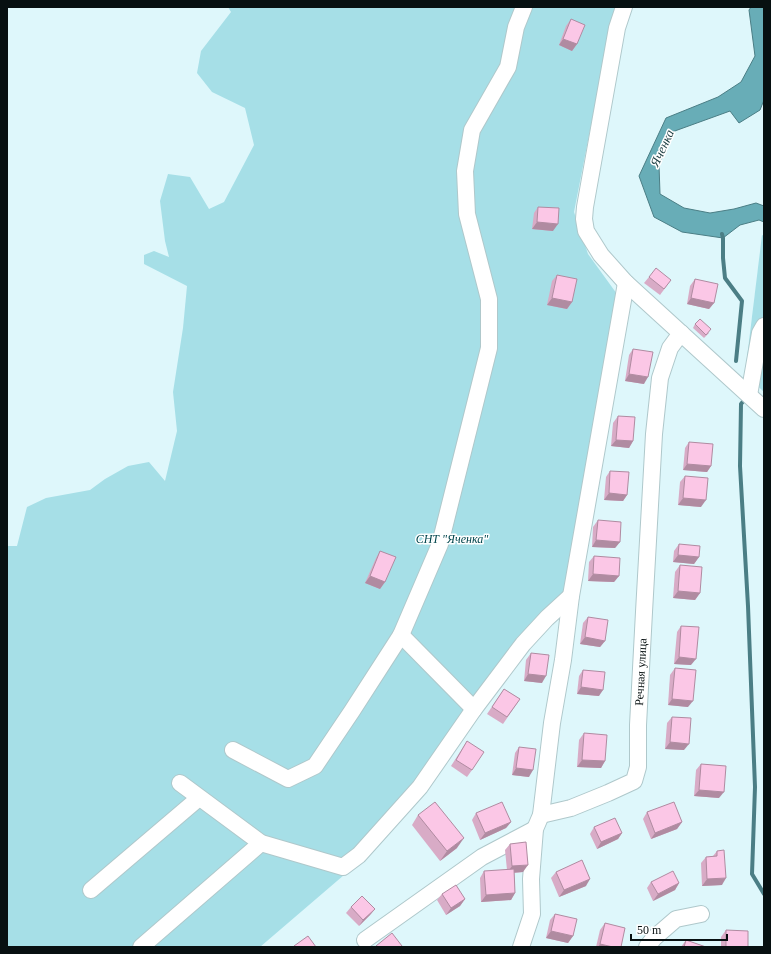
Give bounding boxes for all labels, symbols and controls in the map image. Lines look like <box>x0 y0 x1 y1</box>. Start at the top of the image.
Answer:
water label: Яченка <box>646 127 677 170</box>
park label: СНТ "Яченка" <box>416 532 489 546</box>
street label: Речная улица <box>632 637 650 706</box>
scale bar <box>631 916 727 942</box>
text: 50 m <box>637 923 662 937</box>

